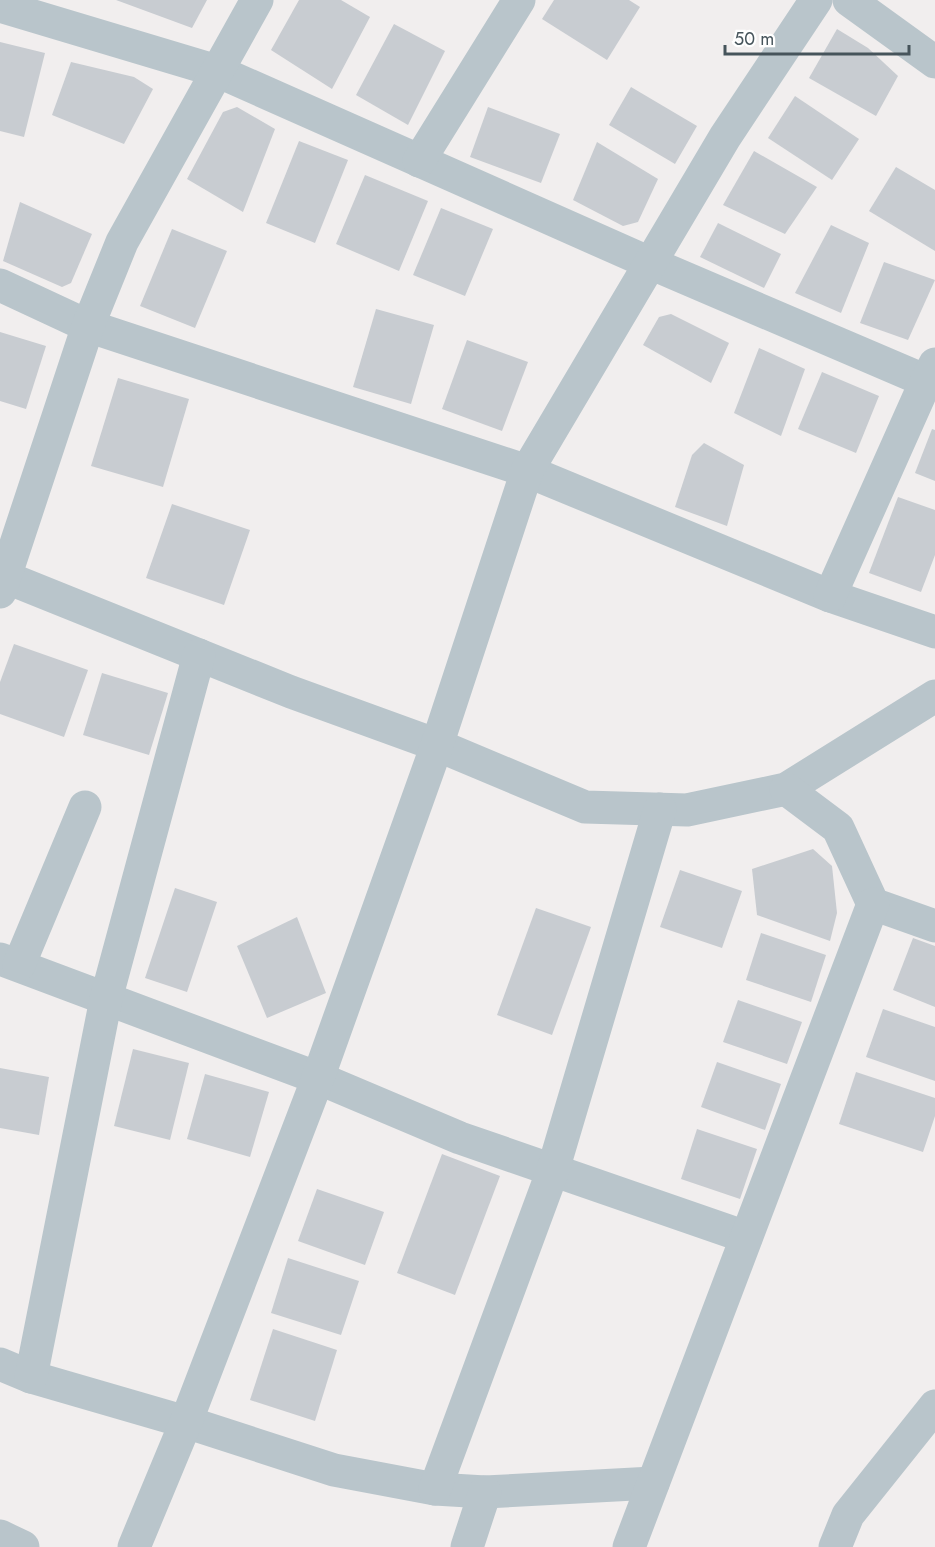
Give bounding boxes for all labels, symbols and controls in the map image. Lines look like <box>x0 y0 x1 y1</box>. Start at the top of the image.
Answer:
scale bar <box>725 18 910 56</box>
text: 50 m <box>734 26 774 52</box>

